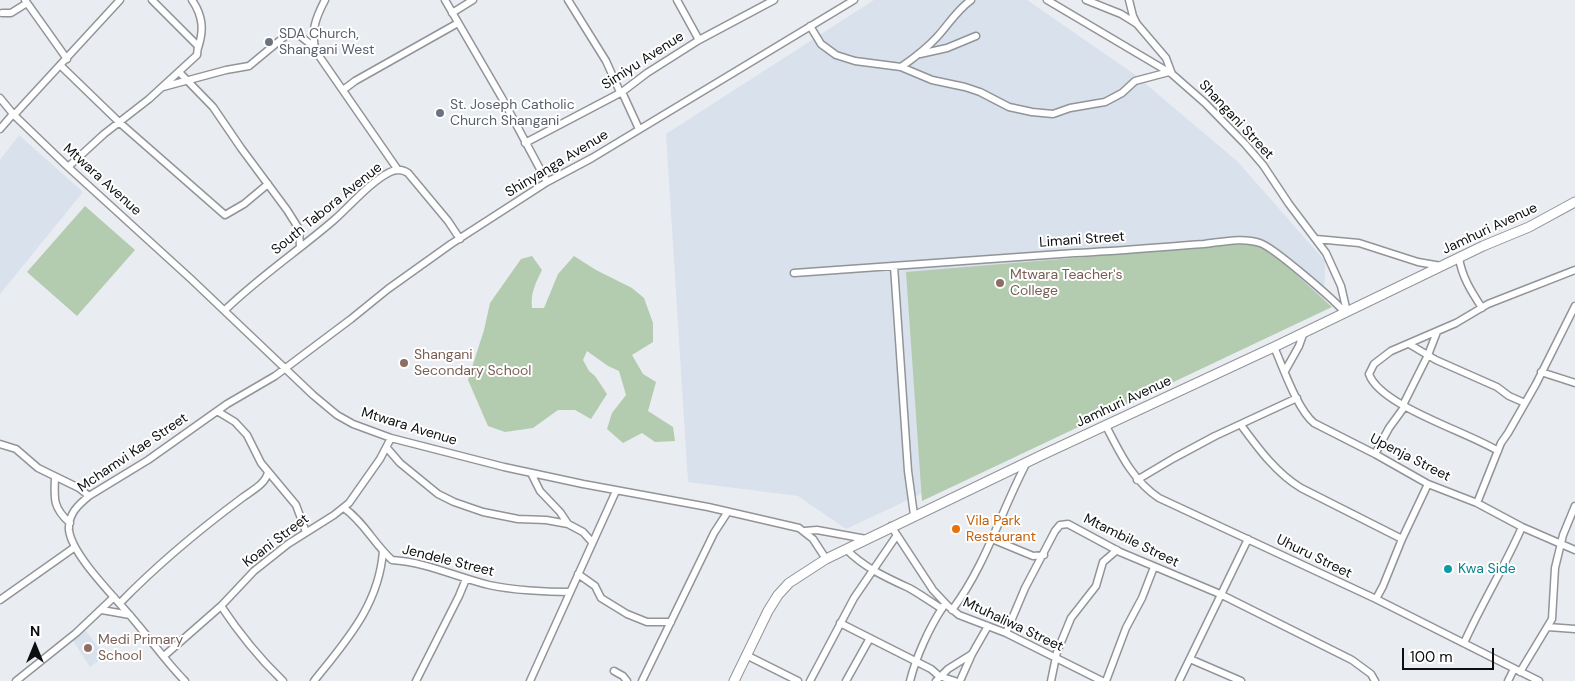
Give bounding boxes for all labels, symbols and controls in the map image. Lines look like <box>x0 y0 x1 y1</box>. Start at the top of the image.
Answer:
place label: SDA Church, Shangani West <box>279 26 374 58</box>
street label: Simiyu Avenue <box>599 28 687 94</box>
marker: SDA Church, Shangani West <box>263 36 275 48</box>
street label: Shangani Street <box>1195 77 1277 163</box>
place label: St. Joseph Catholic Church Shangani <box>450 97 575 130</box>
marker: St. Joseph Catholic Church Shangani <box>434 107 446 119</box>
street label: Shinyanga Avenue <box>502 127 612 201</box>
street label: Mtwara Avenue <box>59 141 145 219</box>
street label: South Tabora Avenue <box>268 159 386 259</box>
street label: Jamhuri Avenue <box>1440 200 1540 258</box>
street label: Limani Street <box>1039 229 1125 251</box>
place label: Mtwara Teacher's College <box>1010 267 1122 300</box>
marker: Mtwara Teacher's College <box>994 277 1006 289</box>
place label: Shangani Secondary School <box>414 347 531 380</box>
marker: Shangani Secondary School <box>398 357 410 369</box>
street label: Jamhuri Avenue <box>1074 373 1174 431</box>
street label: Mtwara Avenue <box>359 404 459 450</box>
street label: Mchamvi Kae Street <box>75 410 191 496</box>
street label: Upenja Street <box>1367 430 1453 486</box>
street label: Koani Street <box>240 511 312 571</box>
street label: Mtambile Street <box>1081 511 1181 571</box>
place label: Vila Park Restaurant <box>966 513 1036 546</box>
marker: Vila Park Restaurant <box>950 523 962 535</box>
street label: Uhuru Street <box>1274 532 1354 582</box>
street label: Jendele Street <box>400 541 496 581</box>
place label: Kwa Side <box>1458 561 1516 577</box>
marker: Kwa Side <box>1442 563 1454 575</box>
street label: Mtuhaliwa Street <box>960 594 1066 656</box>
north arrow <box>10 621 60 671</box>
text: N <box>30 622 40 640</box>
place label: Medi Primary School <box>98 632 183 664</box>
scale bar <box>1405 638 1498 670</box>
marker: Medi Primary School <box>82 642 94 654</box>
text: 100 m <box>1410 647 1453 667</box>

